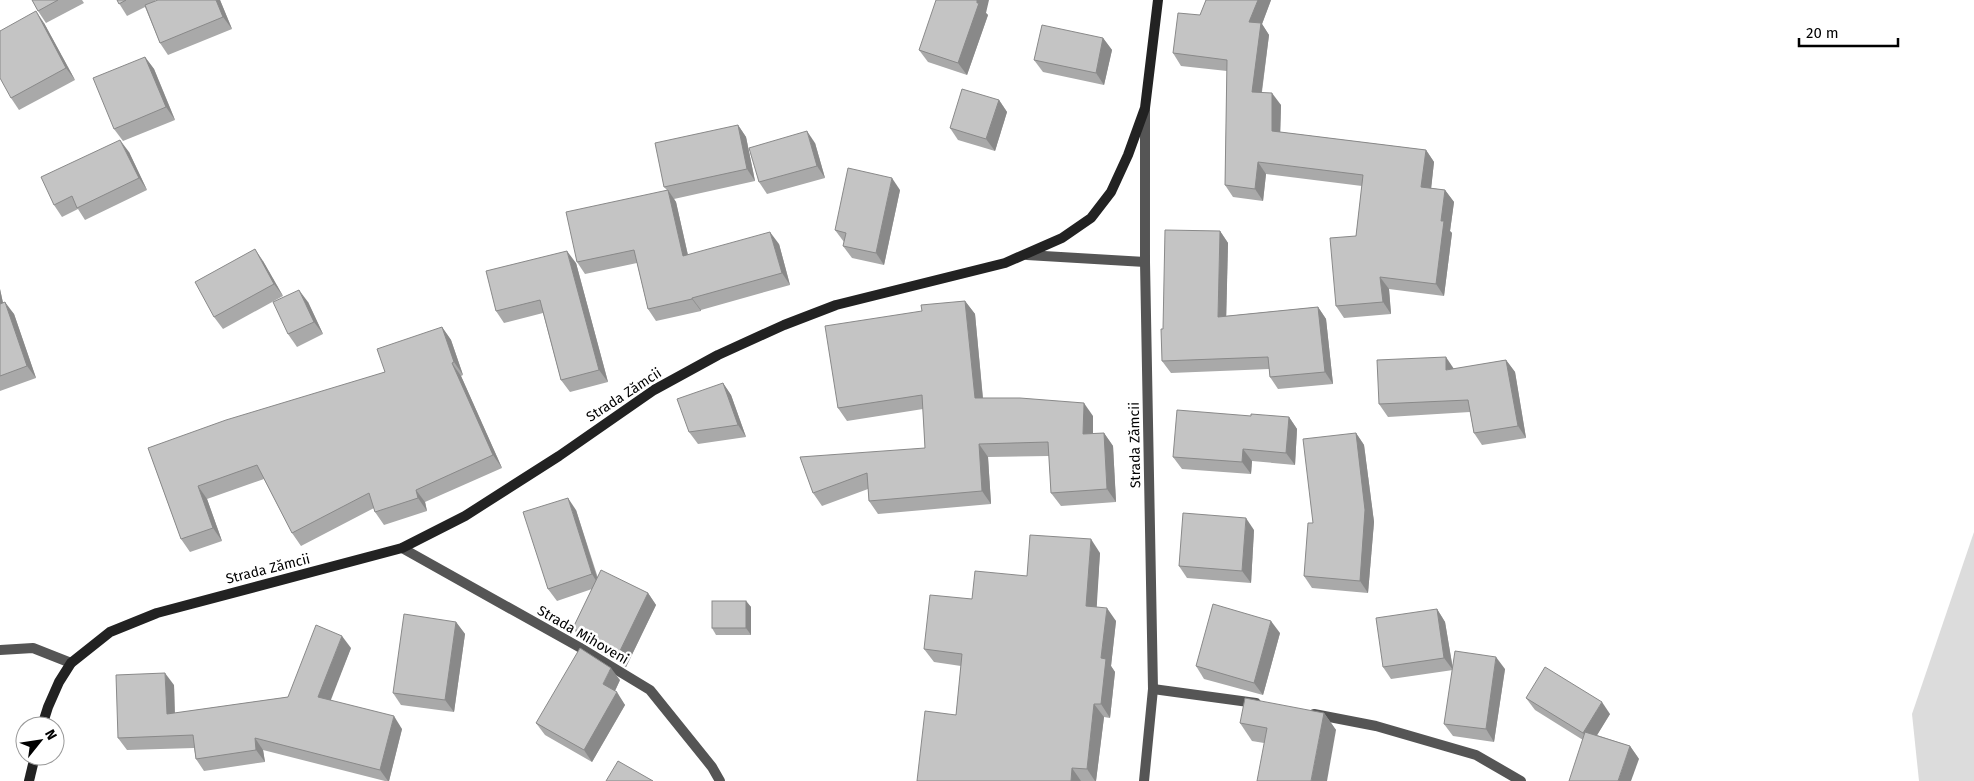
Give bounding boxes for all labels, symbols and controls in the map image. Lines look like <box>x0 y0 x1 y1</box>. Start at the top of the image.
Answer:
scale bar <box>1799 15 1898 47</box>
text: 20 m <box>1806 24 1839 42</box>
street label: Strada Zămcii <box>583 364 665 426</box>
street label: Strada Zămcii <box>1126 402 1144 488</box>
street label: Strada Zămcii <box>224 550 312 588</box>
street label: Strada Mihoveni <box>534 602 632 668</box>
north arrow <box>15 716 65 766</box>
text: N <box>41 726 61 743</box>

